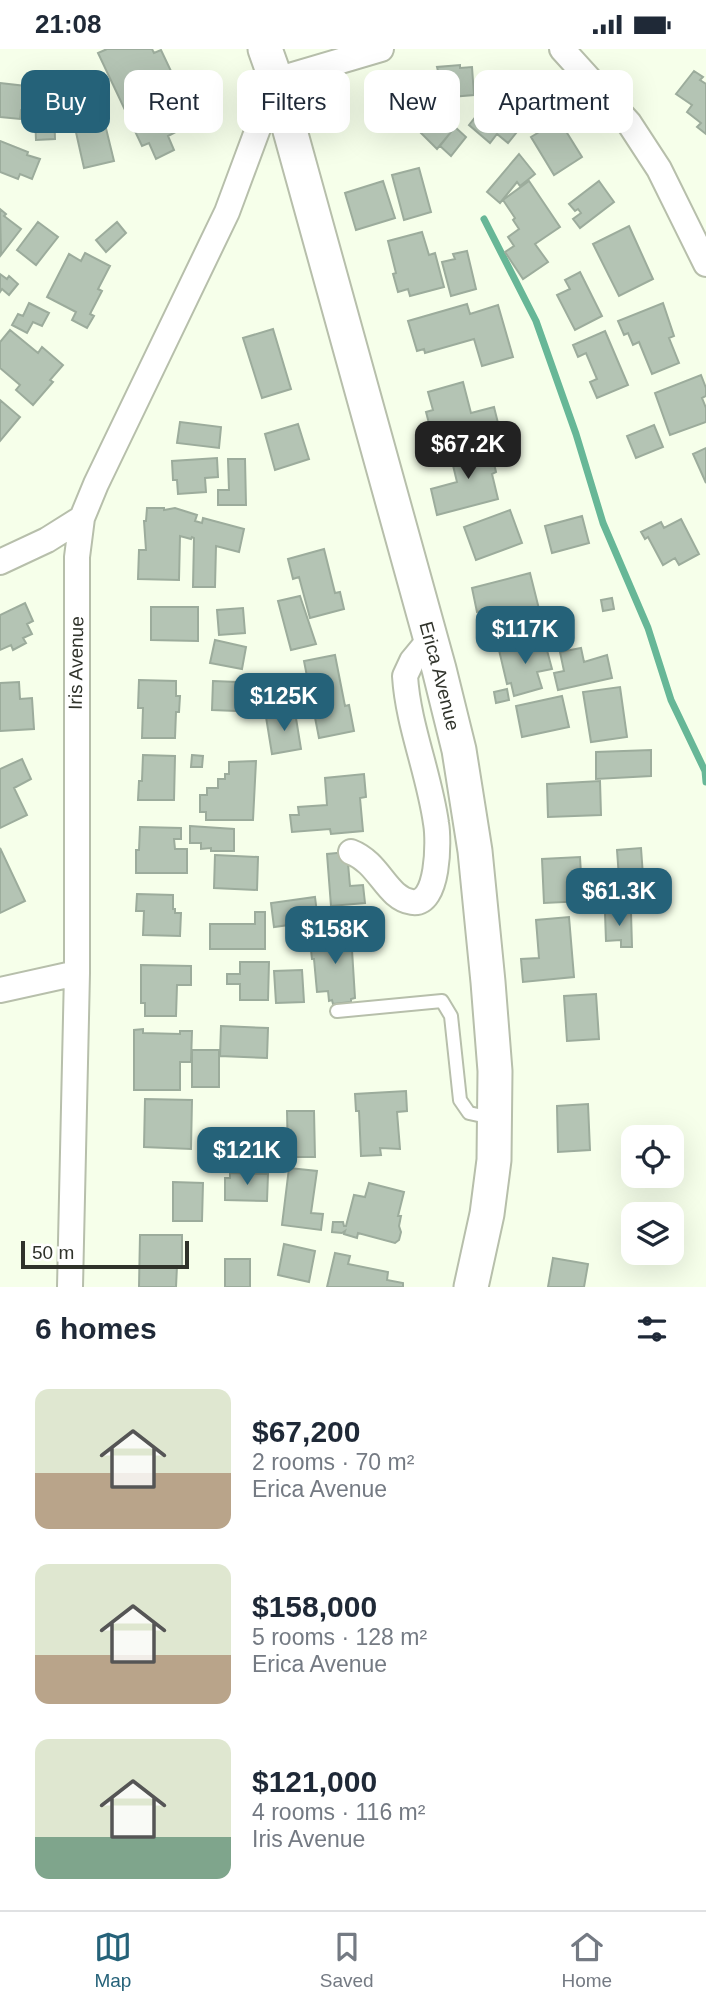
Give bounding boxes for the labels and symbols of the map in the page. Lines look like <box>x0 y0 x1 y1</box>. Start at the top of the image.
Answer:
pin: $67.2K <box>411 421 525 481</box>
pin: $117K <box>476 607 574 666</box>
street label: Iris Avenue <box>65 616 87 710</box>
street label: Erica Avenue <box>416 619 464 733</box>
pin: $125K <box>235 673 333 733</box>
pin: $61.3K <box>562 869 676 928</box>
pin: $158K <box>286 907 384 966</box>
pin: $121K <box>198 1127 296 1187</box>
scale bar <box>21 1238 189 1270</box>

